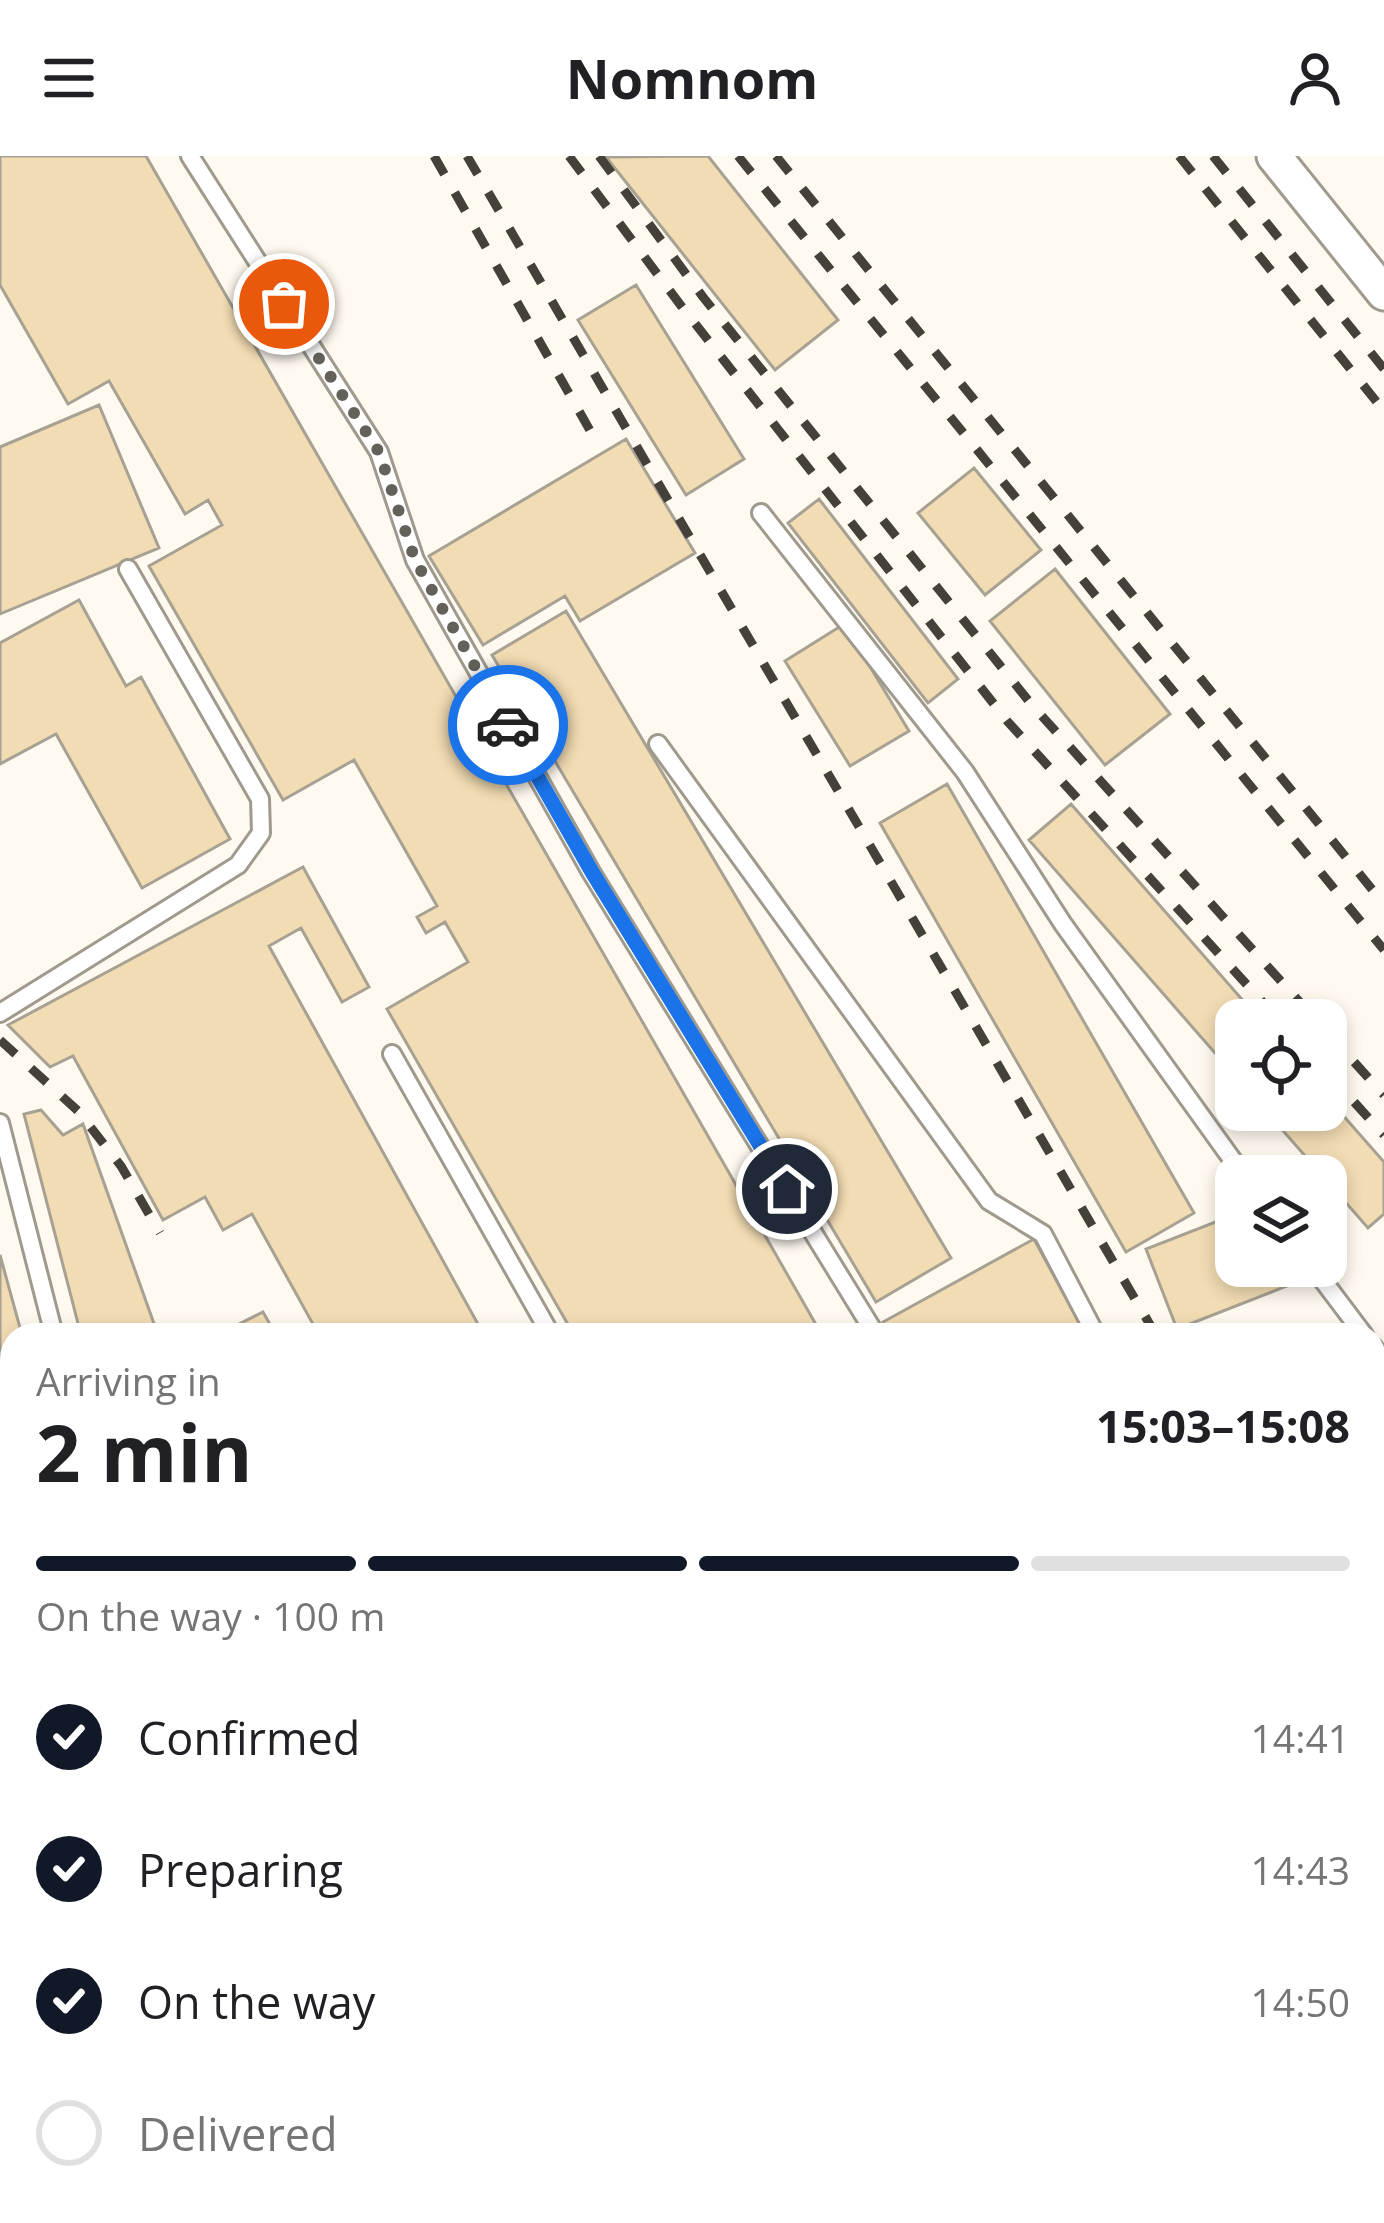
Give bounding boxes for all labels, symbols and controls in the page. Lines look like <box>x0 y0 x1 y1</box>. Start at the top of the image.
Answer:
text: Nomnom <box>566 41 818 115</box>
icon: menu <box>36 45 102 111</box>
icon: person <box>1282 45 1348 111</box>
pin <box>233 253 335 355</box>
icon: bag <box>251 271 317 337</box>
courier <box>448 665 568 785</box>
icon: car <box>475 692 541 758</box>
map controls <box>1215 999 1347 1287</box>
button: locate <box>1215 999 1347 1131</box>
pin <box>736 1138 838 1240</box>
button: layers <box>1215 1155 1347 1287</box>
icon: home <box>754 1156 820 1222</box>
text: Arriving in <box>36 1354 221 1407</box>
text: 15:03–15:08 <box>1096 1395 1350 1456</box>
text: 2 min <box>36 1399 253 1505</box>
text: On the way · 100 m <box>36 1589 385 1642</box>
icon: check <box>36 1704 102 1770</box>
text: Confirmed <box>138 1707 360 1768</box>
text: 14:41 <box>1251 1711 1350 1764</box>
icon: check <box>36 1836 102 1902</box>
text: Preparing <box>138 1839 343 1900</box>
text: 14:43 <box>1251 1843 1350 1896</box>
icon: check <box>36 1968 102 2034</box>
text: On the way <box>138 1971 375 2032</box>
text: 14:50 <box>1251 1975 1350 2028</box>
text: Delivered <box>138 2103 338 2164</box>

